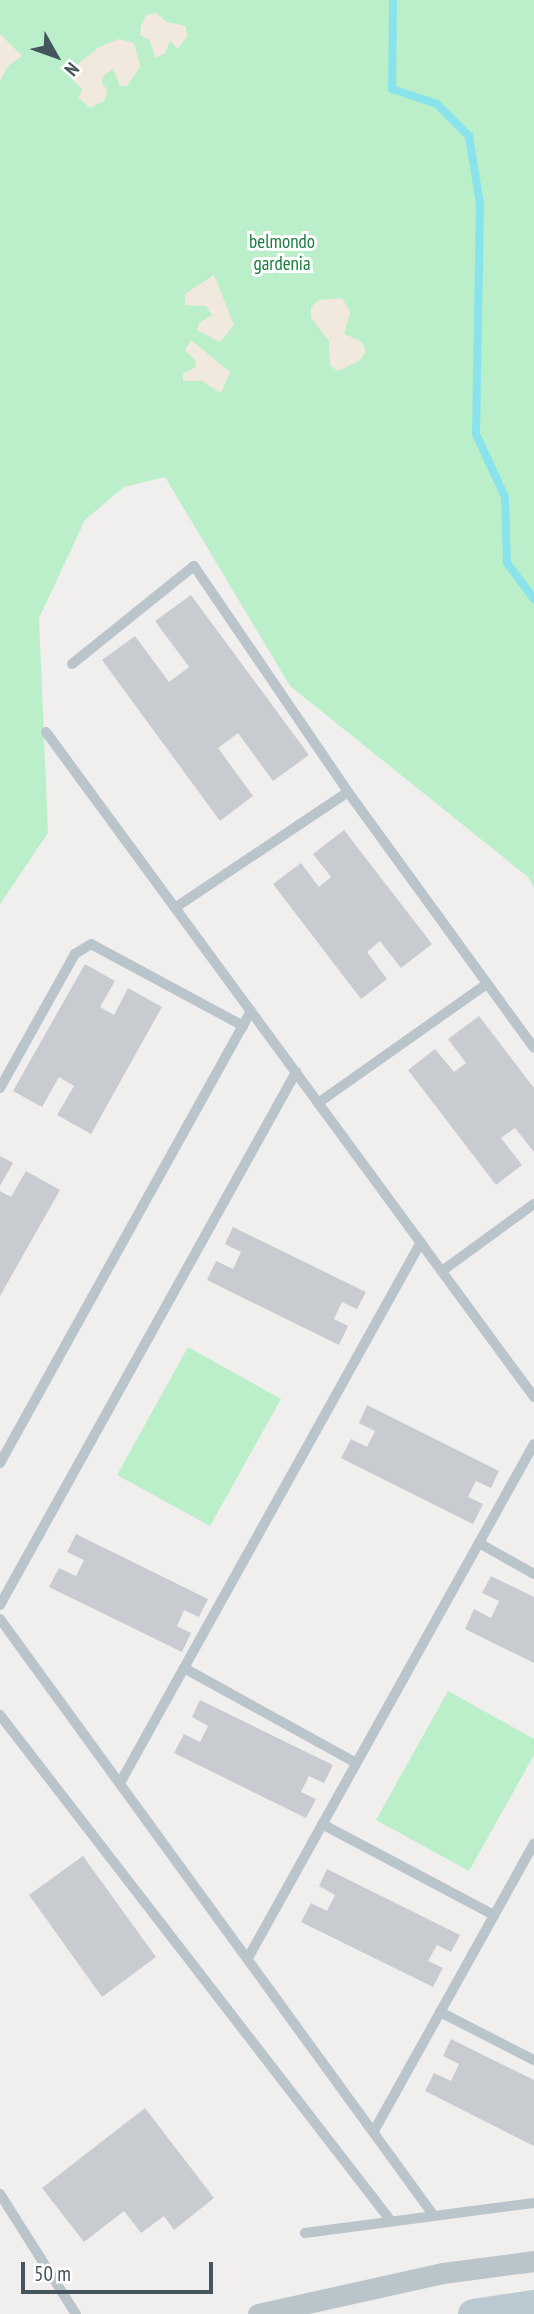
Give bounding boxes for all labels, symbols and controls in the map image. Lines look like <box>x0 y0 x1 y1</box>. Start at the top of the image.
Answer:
north arrow <box>21 21 91 91</box>
text: N <box>60 58 85 81</box>
park label: belmondo gardenia <box>249 231 315 275</box>
scale bar <box>24 2248 217 2292</box>
text: 50 m <box>34 2260 71 2287</box>

